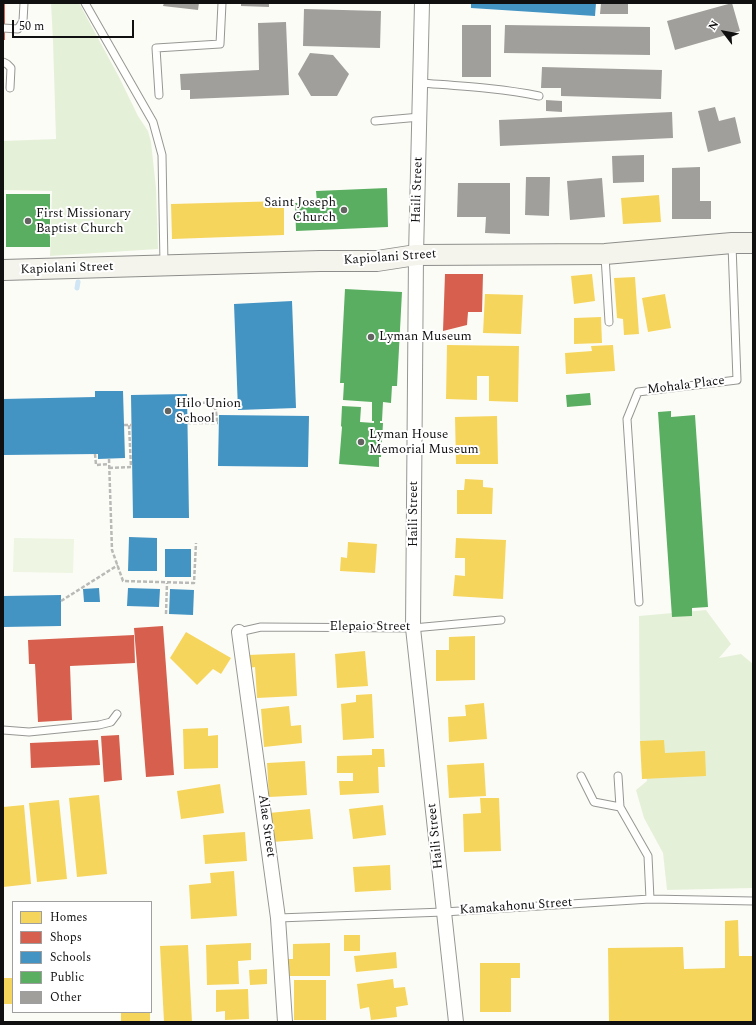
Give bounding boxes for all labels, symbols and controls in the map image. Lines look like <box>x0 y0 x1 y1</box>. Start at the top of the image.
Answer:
scale bar <box>14 12 136 38</box>
north arrow <box>704 12 744 52</box>
text: 50 m <box>19 17 44 36</box>
text: N <box>704 17 723 34</box>
street label: Haili Street <box>409 157 427 223</box>
place label: Saint Joseph Church <box>264 195 336 226</box>
marker: Saint Joseph Church <box>339 205 349 215</box>
place label: First Missionary Baptist Church <box>36 206 130 237</box>
marker: First Missionary Baptist Church <box>23 216 33 226</box>
street label: Kapiolani Street <box>343 247 437 269</box>
street label: Kapiolani Street <box>20 260 114 278</box>
place label: Lyman Museum <box>379 329 472 345</box>
marker: Lyman Museum <box>366 332 376 342</box>
street label: Mohala Place <box>646 374 726 398</box>
place label: Hilo Union School <box>176 396 241 427</box>
marker: Hilo Union School <box>163 406 173 416</box>
place label: Lyman House Memorial Museum <box>369 427 479 458</box>
marker: Lyman House Memorial Museum <box>356 437 366 447</box>
street label: Haili Street <box>406 481 422 547</box>
street label: Elepaio Street <box>330 619 410 635</box>
street label: Alae Street <box>254 793 278 859</box>
street label: Haili Street <box>425 802 447 870</box>
street label: Kamakahonu Street <box>459 895 573 919</box>
legend <box>12 901 152 1013</box>
text: Homes <box>50 908 88 927</box>
text: Shops <box>50 928 82 947</box>
text: Schools <box>50 948 91 967</box>
text: Public <box>50 968 84 987</box>
text: Other <box>50 988 82 1007</box>

